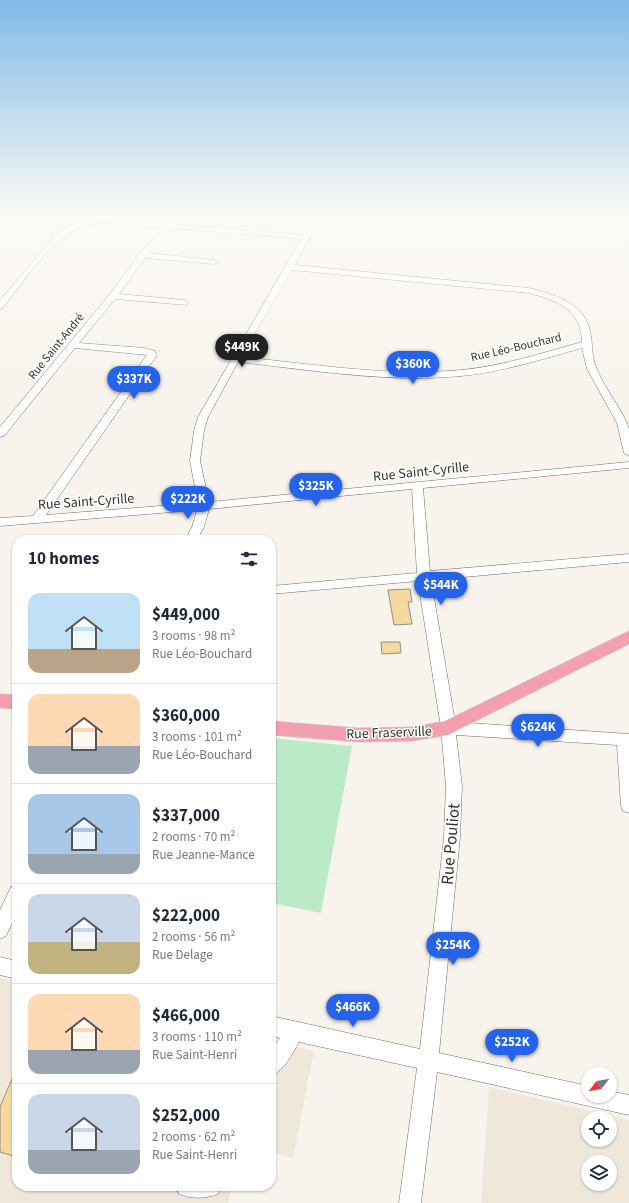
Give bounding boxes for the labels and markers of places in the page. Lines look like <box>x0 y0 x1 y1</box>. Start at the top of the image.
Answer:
pin: $449K <box>214 334 270 368</box>
pin: $360K <box>385 351 441 385</box>
pin: $337K <box>106 366 162 400</box>
pin: $325K <box>288 473 344 507</box>
pin: $222K <box>160 486 216 520</box>
pin: $544K <box>413 572 469 606</box>
pin: $624K <box>510 714 566 748</box>
pin: $254K <box>425 932 481 966</box>
pin: $466K <box>325 994 381 1028</box>
pin: $252K <box>484 1029 540 1063</box>

